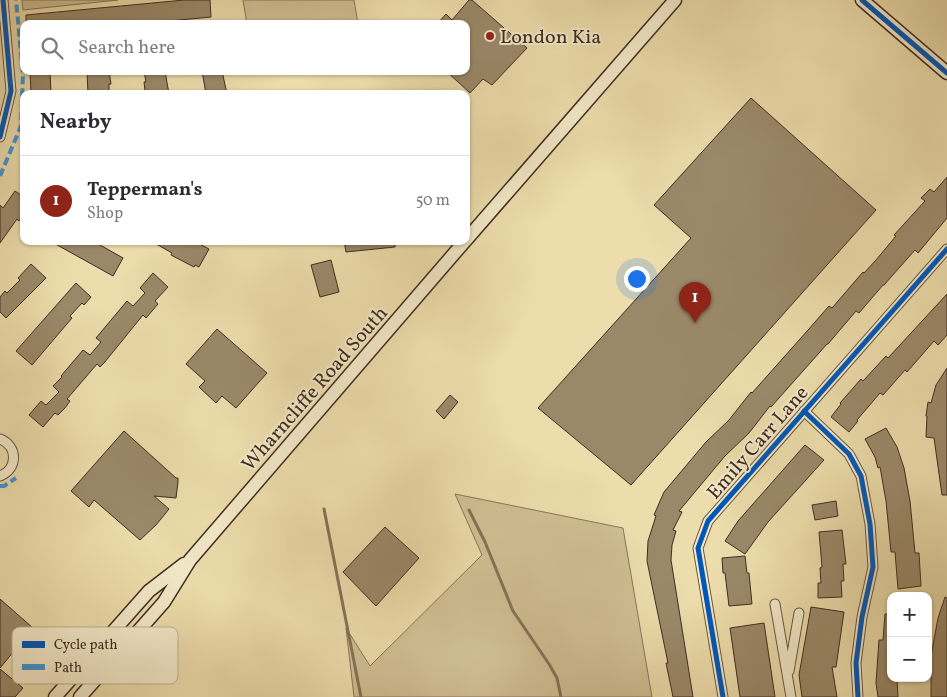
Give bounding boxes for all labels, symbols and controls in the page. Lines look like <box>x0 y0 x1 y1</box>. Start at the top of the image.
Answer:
search box <box>20 20 470 75</box>
place label: London Kia <box>500 24 601 52</box>
marker: London Kia <box>484 30 496 42</box>
icon: search <box>38 34 66 62</box>
text: Search here <box>78 35 175 61</box>
text: Nearby <box>40 108 111 137</box>
text: Tepperman's <box>87 177 203 203</box>
text: 1 <box>53 190 59 212</box>
text: 50 m <box>416 190 450 212</box>
text: Shop <box>87 203 123 225</box>
your location <box>624 266 650 292</box>
pin: 1 <box>679 282 711 323</box>
street label: Wharncliffe Road South <box>236 301 395 478</box>
street label: Emily Carr Lane <box>701 380 816 506</box>
map controls <box>887 592 932 682</box>
button: + <box>887 592 932 637</box>
legend <box>12 627 178 684</box>
text: Cycle path <box>54 636 118 655</box>
button: − <box>887 637 932 682</box>
text: Path <box>54 659 82 678</box>

